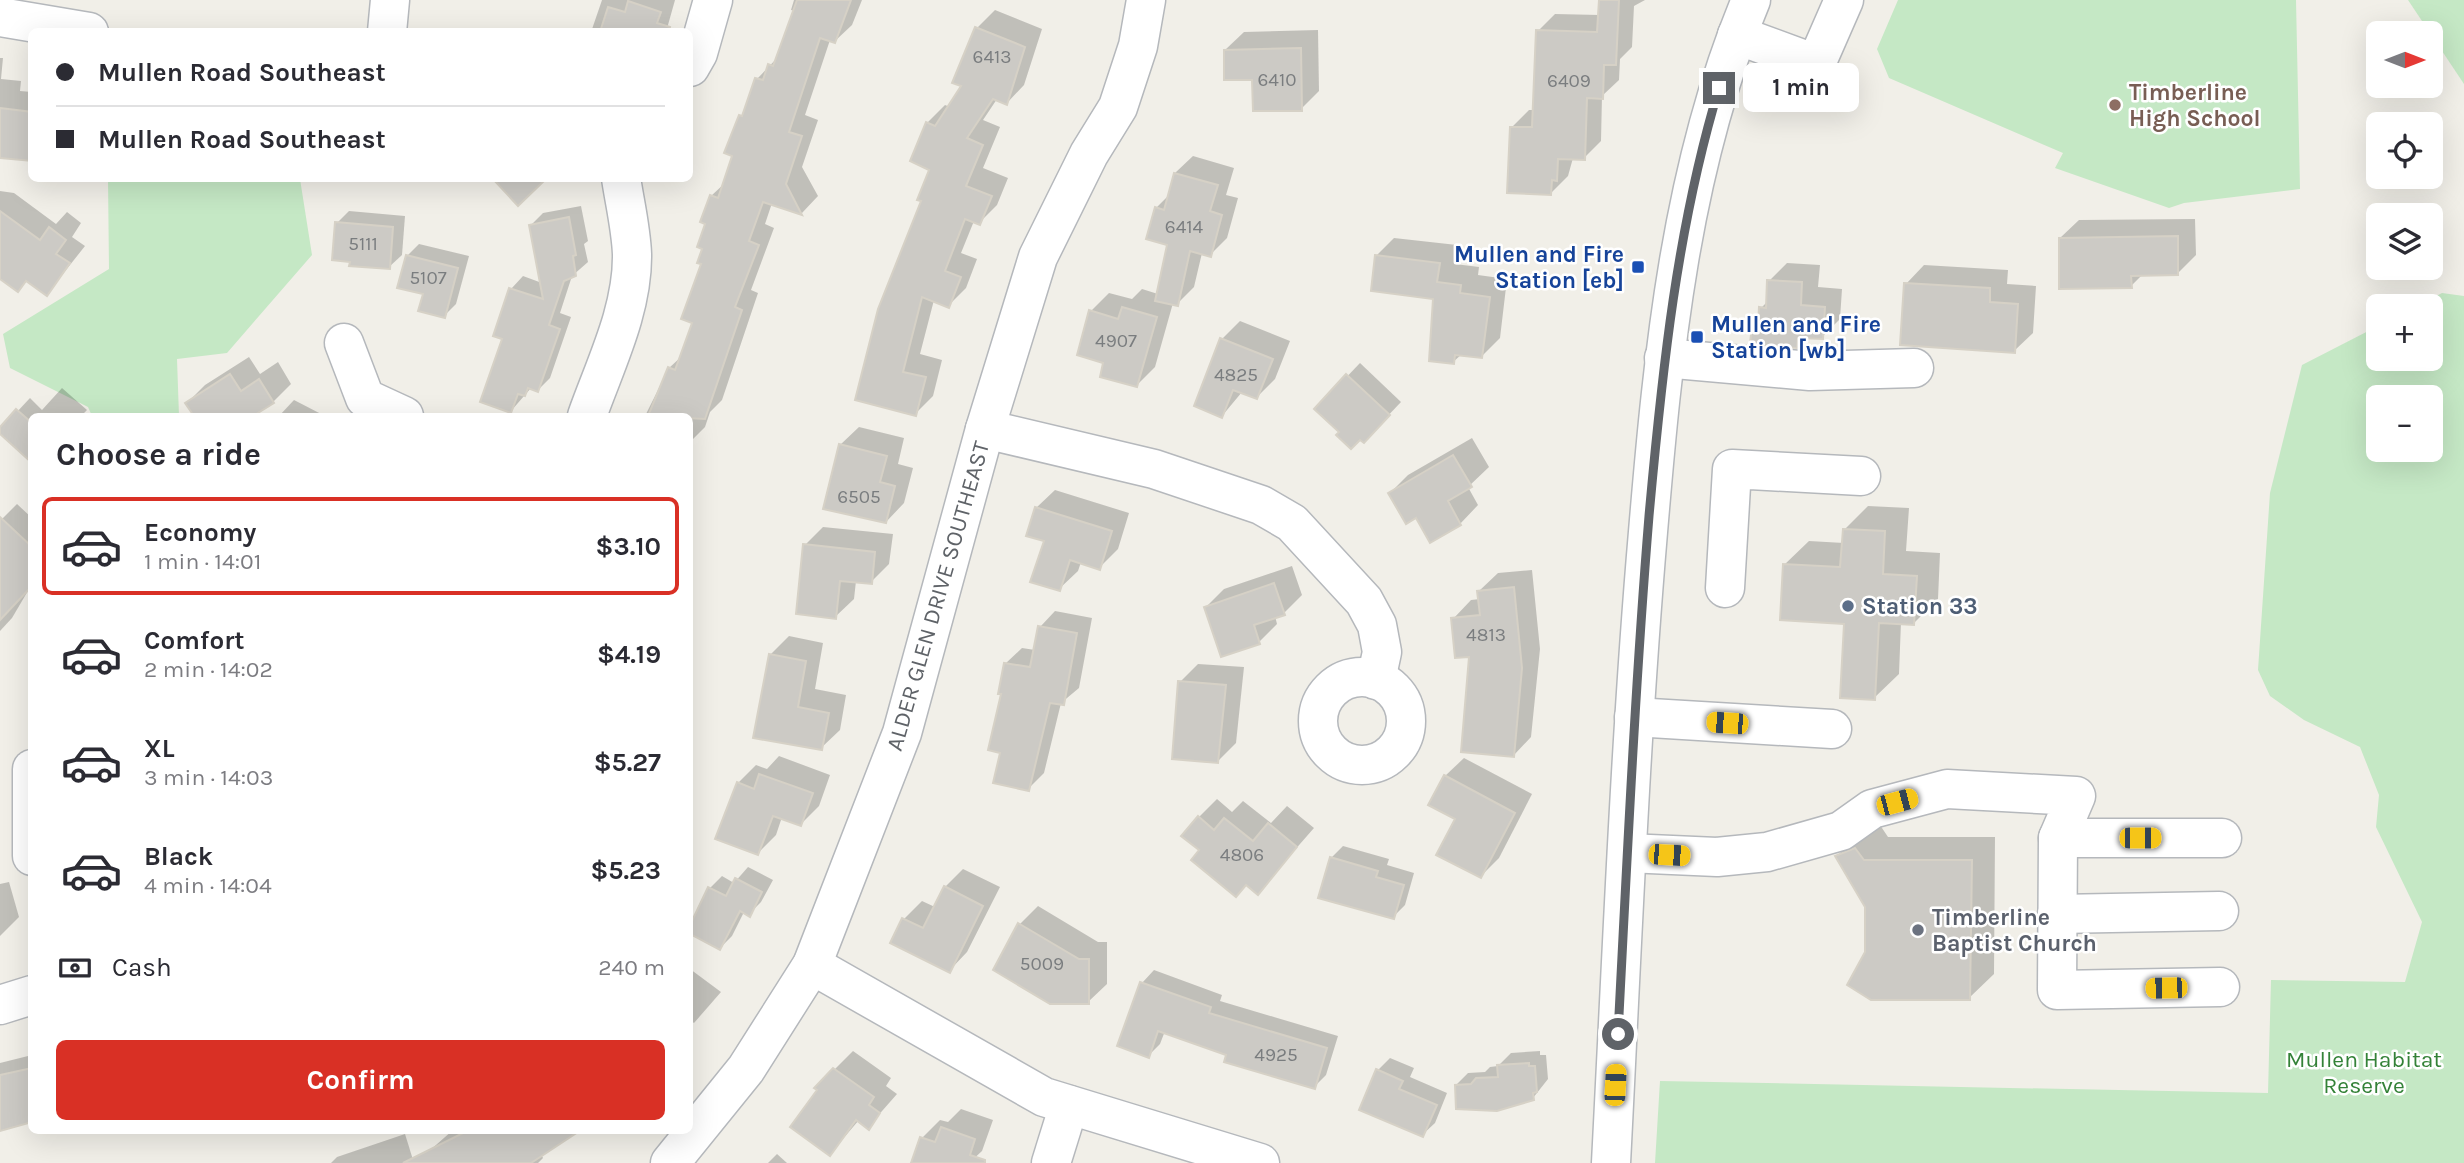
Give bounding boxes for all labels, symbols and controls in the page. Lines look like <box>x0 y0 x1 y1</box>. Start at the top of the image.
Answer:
north arrow <box>2366 21 2443 98</box>
map controls <box>2366 21 2443 462</box>
house number: 6413 <box>973 46 1012 68</box>
text: Mullen Road Southeast <box>98 57 386 88</box>
callout: 1 min <box>1744 64 1859 112</box>
house number: 6410 <box>1257 69 1297 91</box>
house number: 6409 <box>1547 70 1591 92</box>
route end <box>1703 72 1735 104</box>
text: 1 min <box>1772 74 1830 101</box>
place label: Timberline High School <box>2129 79 2261 132</box>
marker: Timberline High School <box>2107 97 2123 113</box>
button: locate <box>2366 112 2443 189</box>
text: Mullen Road Southeast <box>98 124 386 155</box>
button: layers <box>2366 203 2443 280</box>
house number: 6414 <box>1165 216 1204 238</box>
house number: 5111 <box>348 233 378 255</box>
place label: Mullen and Fire Station [eb] <box>1454 241 1624 294</box>
marker: Mullen and Fire Station [eb] <box>1630 259 1646 275</box>
house number: 5107 <box>409 267 447 289</box>
button: + <box>2366 294 2443 371</box>
place label: Mullen and Fire Station [wb] <box>1711 311 1881 364</box>
marker: Mullen and Fire Station [wb] <box>1689 329 1705 345</box>
house number: 4907 <box>1095 330 1137 352</box>
house number: 4825 <box>1214 364 1258 386</box>
button: − <box>2366 385 2443 462</box>
text: Choose a ride <box>56 436 261 473</box>
street label: ALDER GLEN DRIVE SOUTHEAST <box>881 438 995 754</box>
house number: 6505 <box>837 486 881 508</box>
icon: car <box>60 515 123 578</box>
text: Economy <box>144 517 256 548</box>
text: $3.10 <box>596 531 661 562</box>
text: 1 min · 14:01 <box>144 548 261 575</box>
place label: Station 33 <box>1862 593 1978 620</box>
marker: Station 33 <box>1840 598 1856 614</box>
icon: car <box>60 623 123 686</box>
house number: 4813 <box>1466 624 1506 646</box>
text: Comfort <box>144 625 245 656</box>
text: $4.19 <box>597 639 661 670</box>
text: 2 min · 14:02 <box>144 656 273 683</box>
car <box>1706 711 1749 735</box>
icon: car <box>60 731 123 794</box>
text: XL <box>144 733 175 764</box>
text: $5.27 <box>594 747 661 778</box>
text: 3 min · 14:03 <box>144 764 273 791</box>
car <box>1874 786 1921 818</box>
car <box>2120 828 2162 849</box>
icon: car <box>60 839 123 902</box>
text: Black <box>144 841 213 872</box>
car <box>1648 843 1691 867</box>
house number: 4806 <box>1220 844 1264 866</box>
text: $5.23 <box>590 855 661 886</box>
text: 4 min · 14:04 <box>144 872 272 899</box>
place label: Timberline Baptist Church <box>1932 904 2097 957</box>
marker: Timberline Baptist Church <box>1910 922 1926 938</box>
icon: cash <box>56 949 94 987</box>
text: Cash <box>112 952 172 983</box>
house number: 5009 <box>1020 953 1064 975</box>
text: 240 m <box>598 954 665 981</box>
car <box>2145 977 2188 999</box>
route start <box>1602 1018 1634 1050</box>
button: Confirm <box>56 1040 665 1120</box>
house number: 4925 <box>1254 1044 1298 1066</box>
park label: Mullen Habitat Reserve <box>2286 1046 2442 1099</box>
car <box>1604 1063 1627 1107</box>

